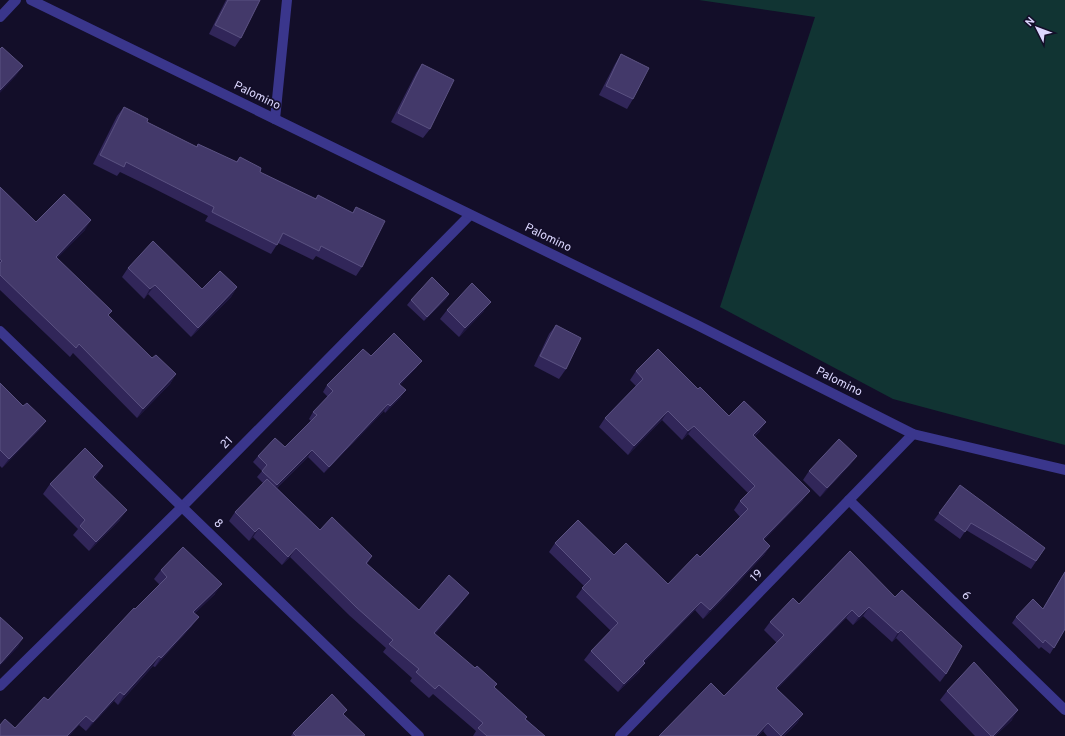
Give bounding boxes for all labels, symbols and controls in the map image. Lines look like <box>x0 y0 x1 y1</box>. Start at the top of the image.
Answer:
north arrow <box>1017 8 1057 48</box>
text: N <box>1022 14 1038 30</box>
street label: Palomino <box>231 78 283 114</box>
street label: Palomino <box>522 220 574 256</box>
street label: Palomino <box>813 363 865 401</box>
street label: 21 <box>217 433 237 453</box>
street label: 8 <box>210 516 226 532</box>
street label: 19 <box>747 566 767 586</box>
street label: 6 <box>958 588 974 604</box>

